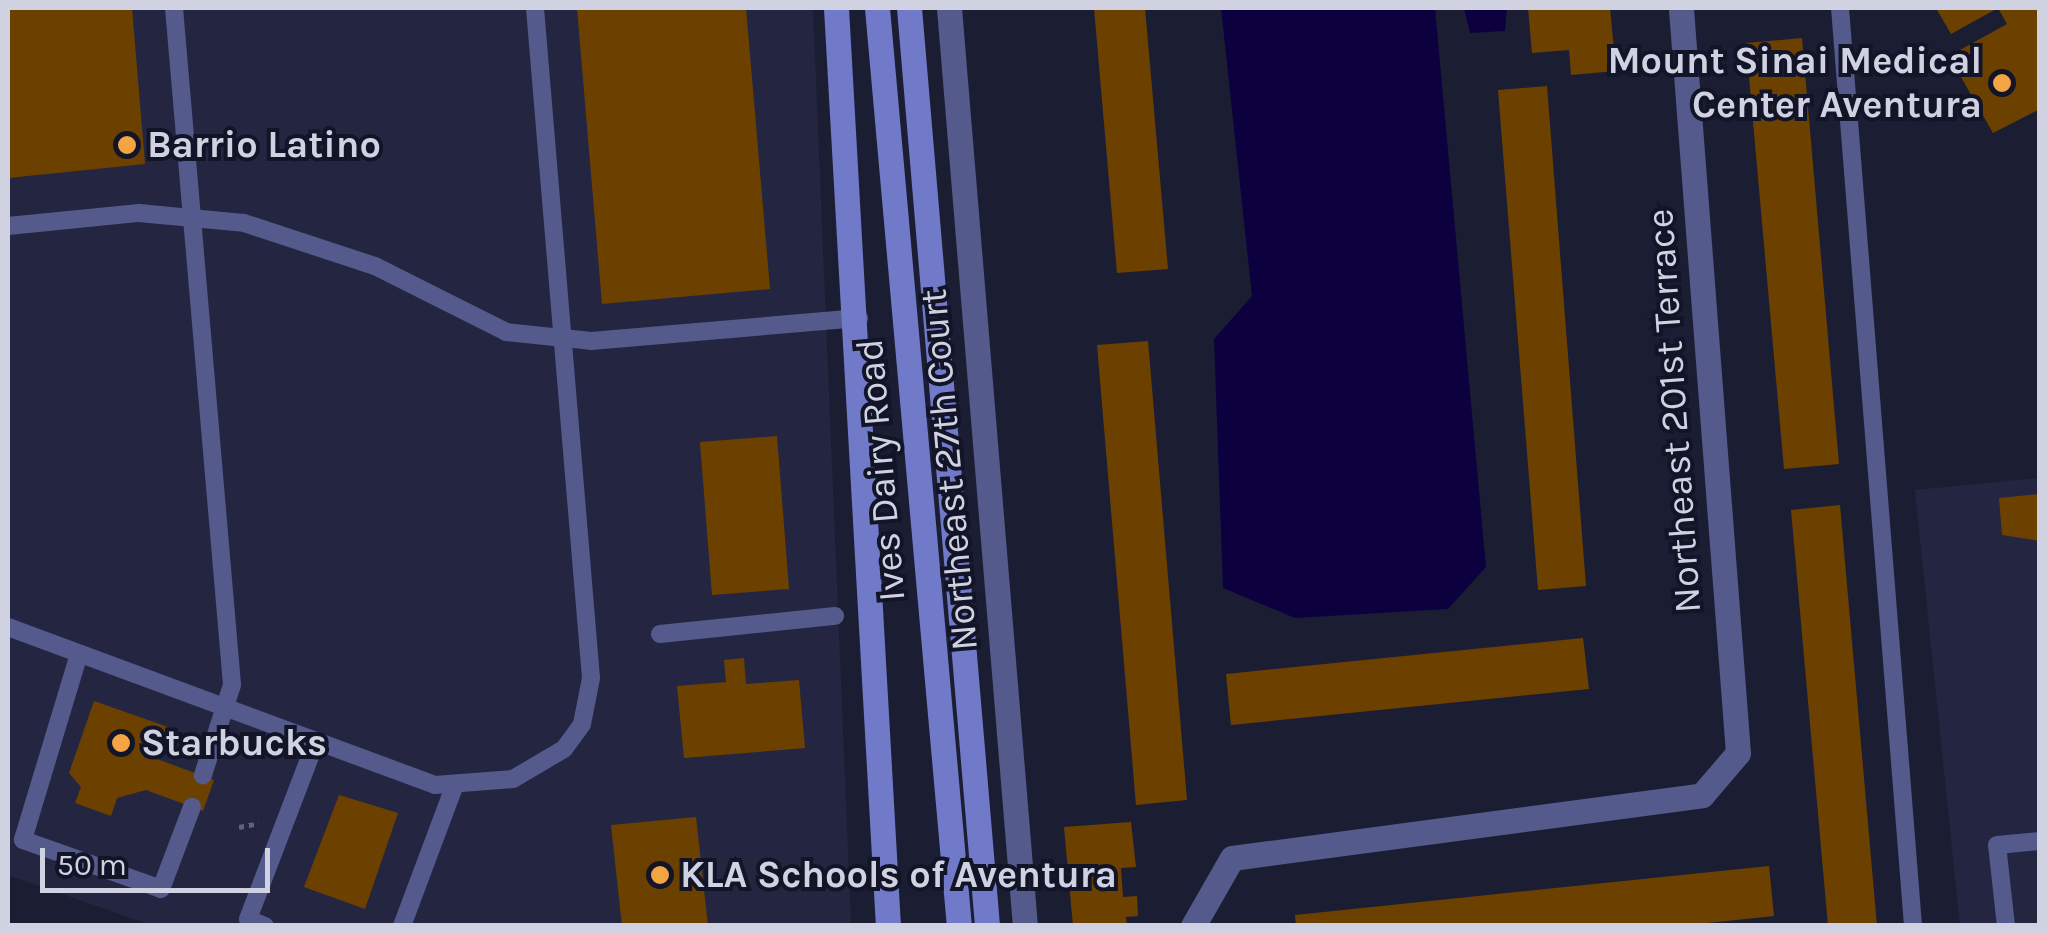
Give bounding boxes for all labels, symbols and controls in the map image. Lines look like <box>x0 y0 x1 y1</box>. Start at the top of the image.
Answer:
place label: Mount Sinai Medical Center Aventura <box>1607 38 1982 127</box>
marker: Mount Sinai Medical Center Aventura <box>1991 72 2013 94</box>
place label: Barrio Latino <box>147 122 381 168</box>
marker: Barrio Latino <box>116 134 138 156</box>
street label: Northeast 201st Terrace <box>1637 207 1711 615</box>
street label: Northeast 27th Court <box>910 287 988 653</box>
street label: Ives Dairy Road <box>847 337 915 603</box>
place label: Starbucks <box>141 720 327 766</box>
marker: Starbucks <box>110 732 132 754</box>
scale bar <box>45 828 275 890</box>
text: 50 m <box>57 847 127 883</box>
place label: KLA Schools of Aventura <box>680 852 1117 898</box>
marker: KLA Schools of Aventura <box>649 864 671 886</box>

